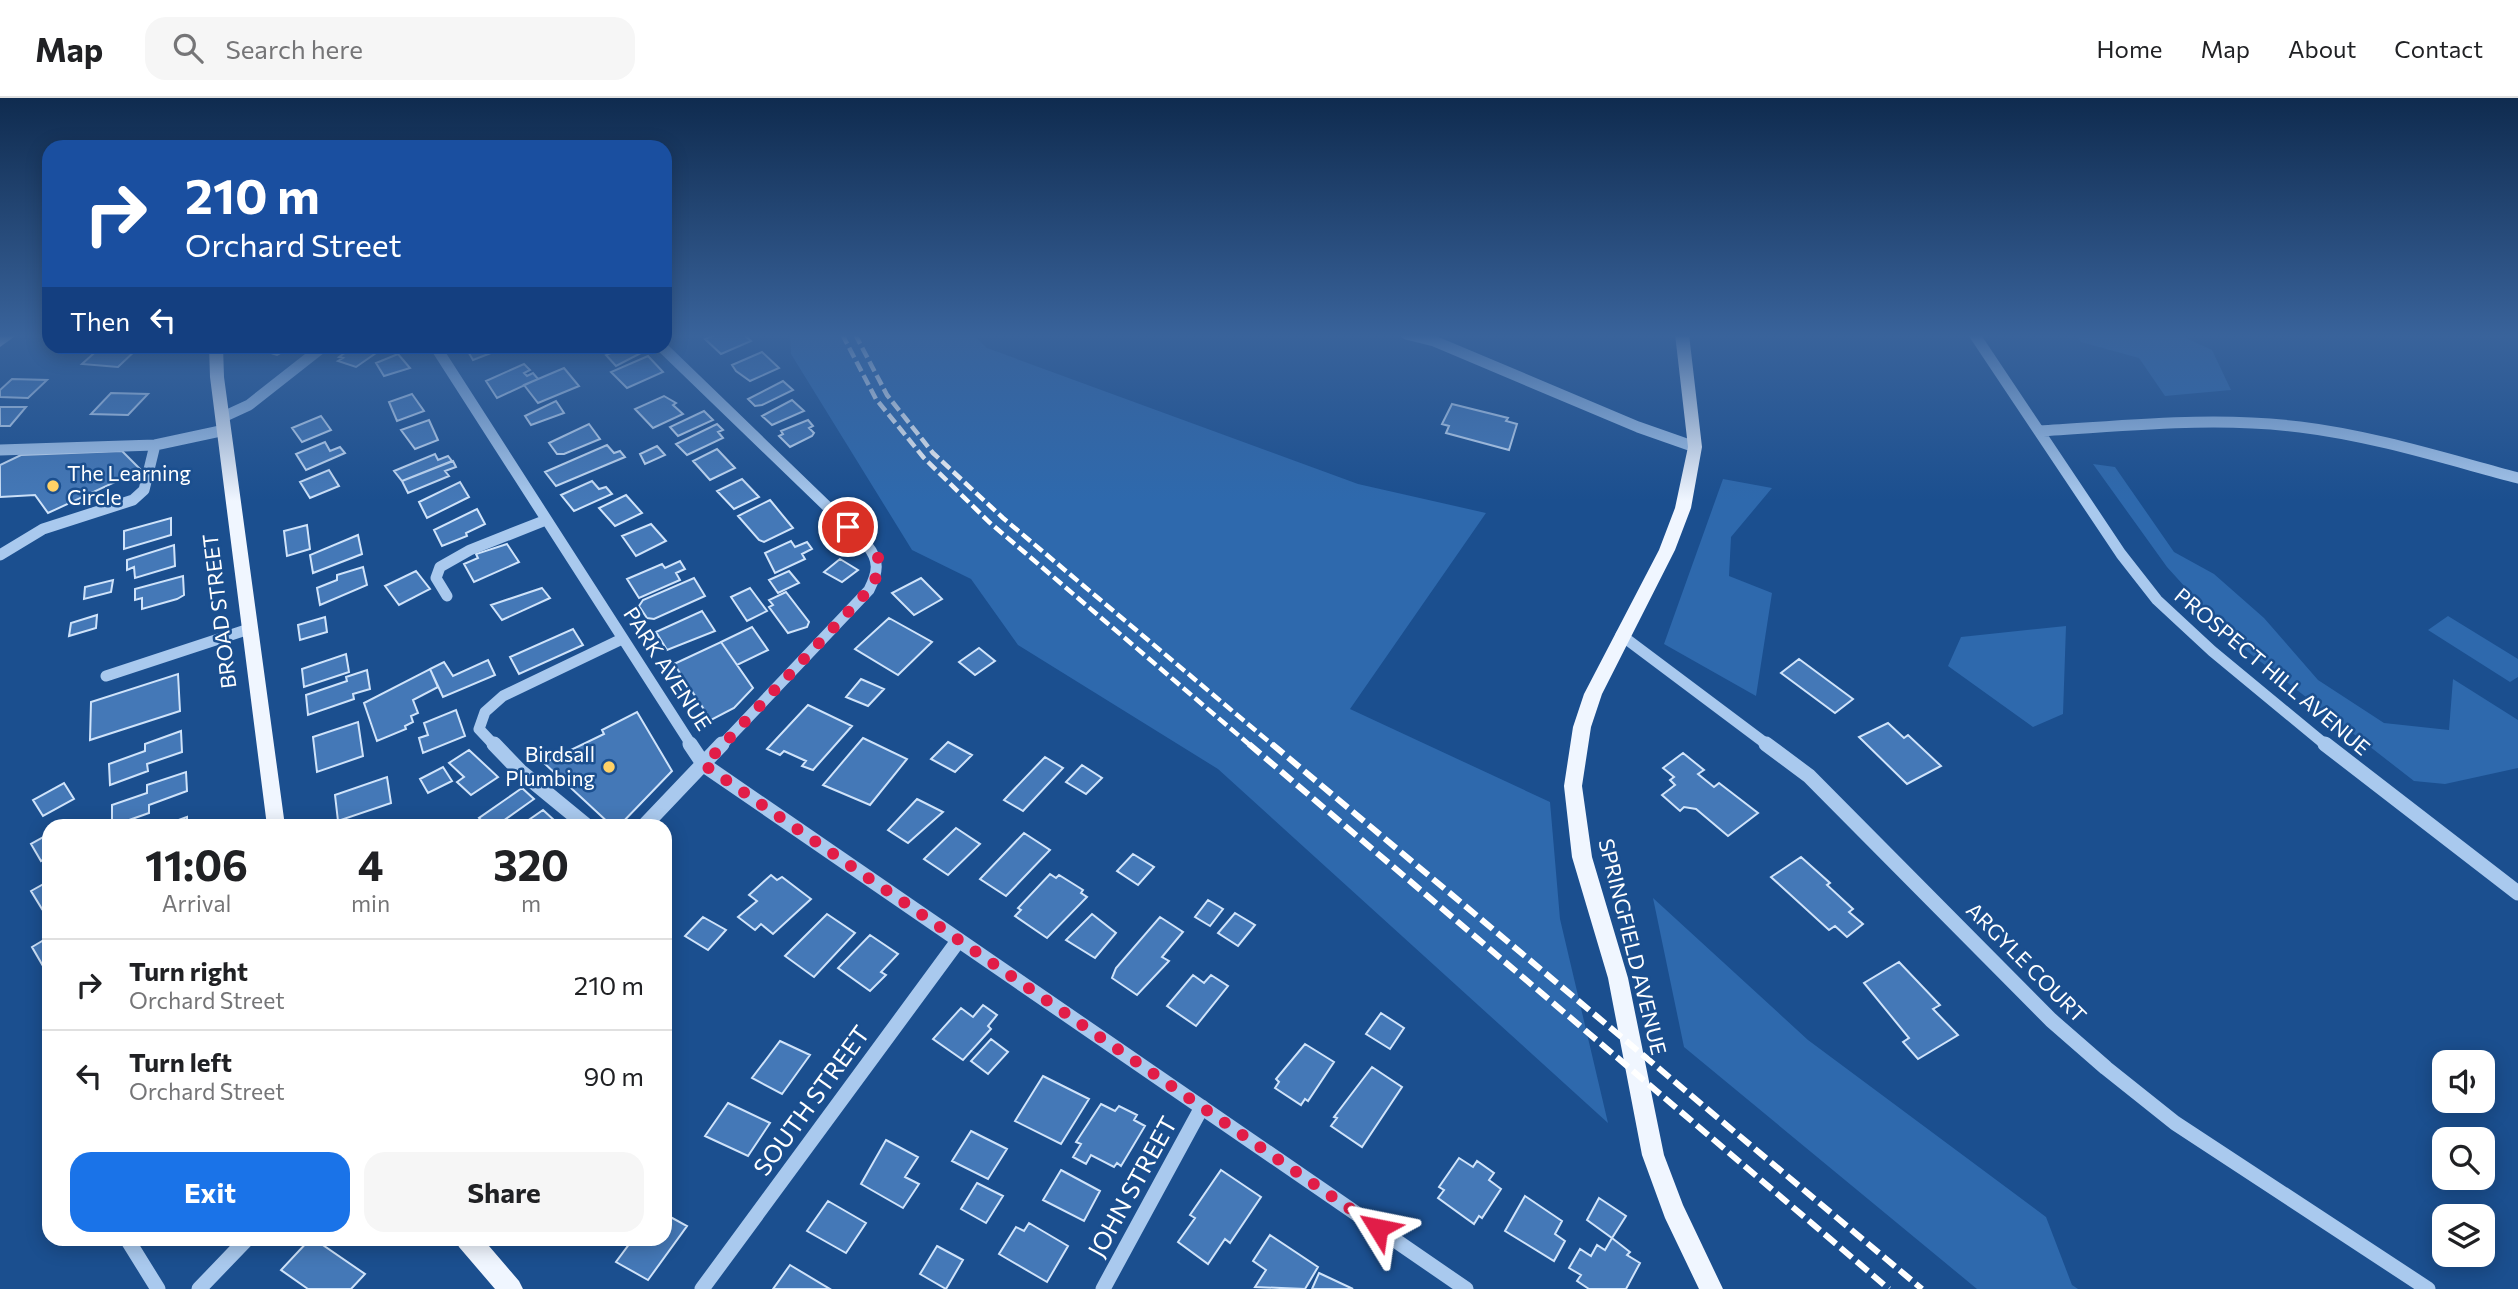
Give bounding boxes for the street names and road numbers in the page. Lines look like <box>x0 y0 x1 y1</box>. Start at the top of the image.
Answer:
street label: BROAD STREET <box>197 532 240 690</box>
street label: PROSPECT HILL AVENUE <box>2170 582 2376 760</box>
street label: PARK AVENUE <box>619 602 717 735</box>
street label: SPRINGFIELD AVENUE <box>1594 836 1672 1057</box>
street label: ARGYLE COURT <box>1962 897 2092 1027</box>
street label: SOUTH STREET <box>747 1019 875 1181</box>
street label: JOHN STREET <box>1081 1111 1182 1262</box>

